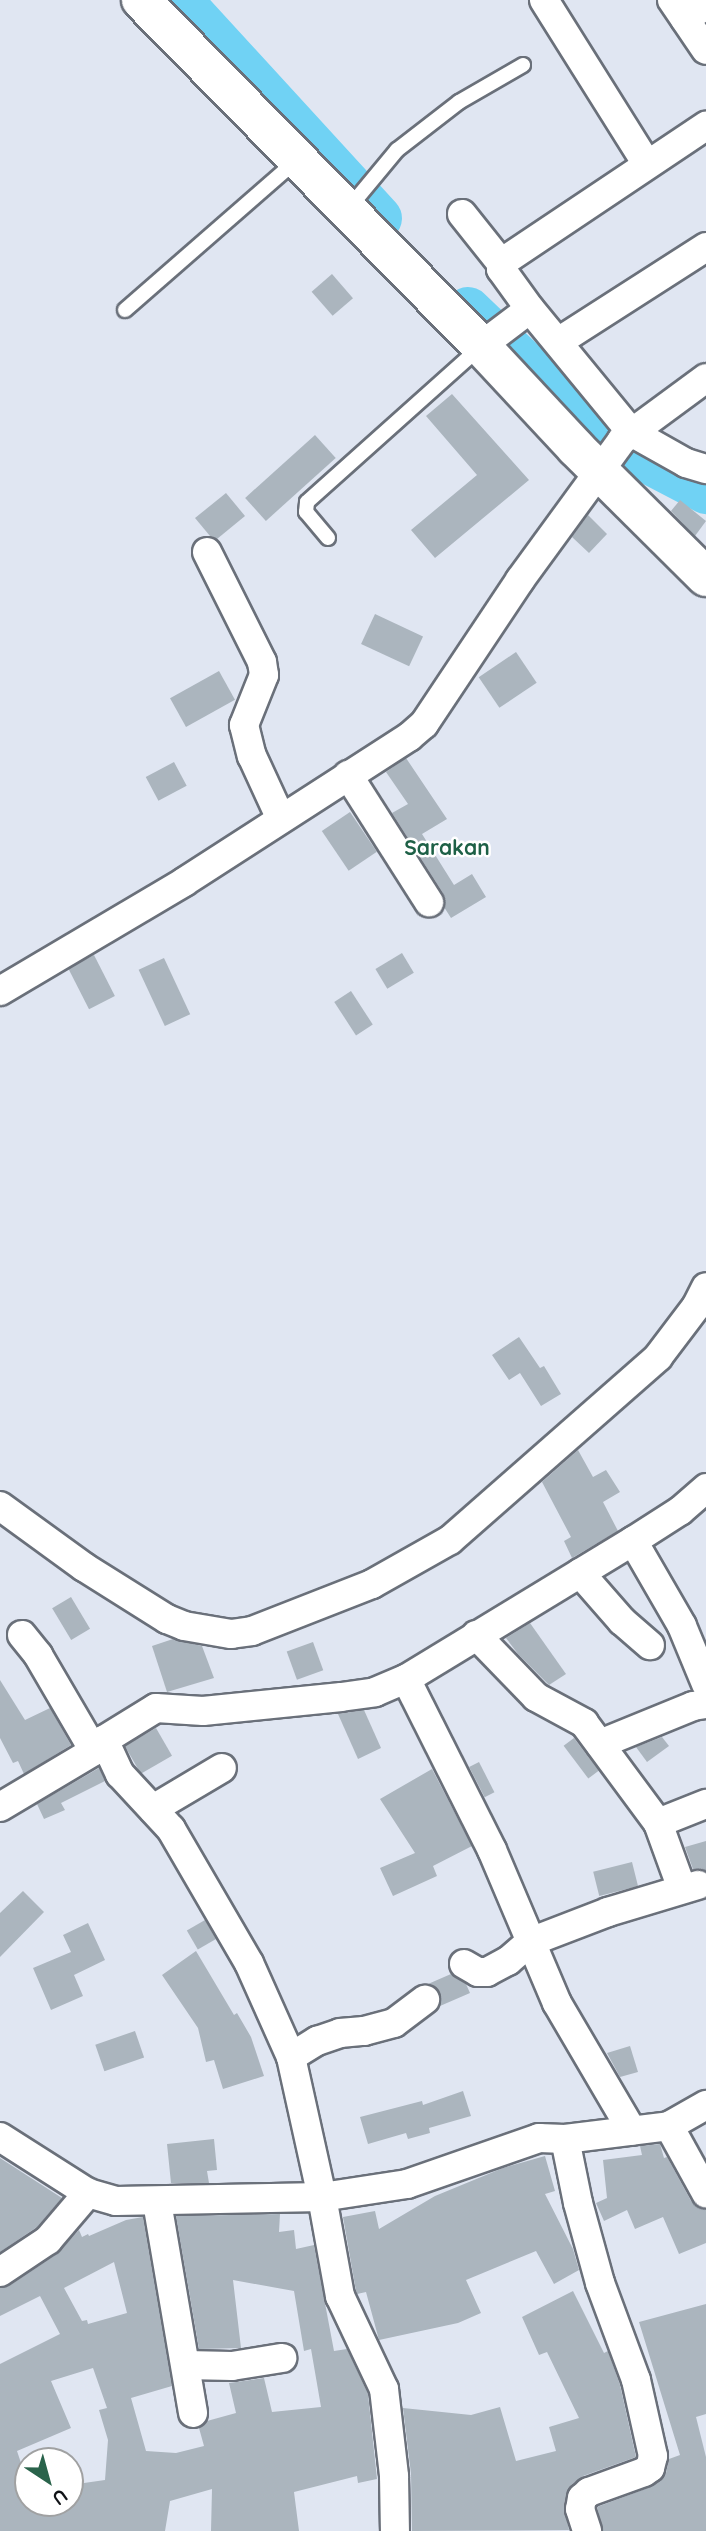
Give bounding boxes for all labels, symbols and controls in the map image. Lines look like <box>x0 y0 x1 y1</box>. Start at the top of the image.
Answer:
district label: Sarakan <box>404 834 490 860</box>
north arrow <box>14 2447 84 2517</box>
text: U <box>48 2484 73 2511</box>

